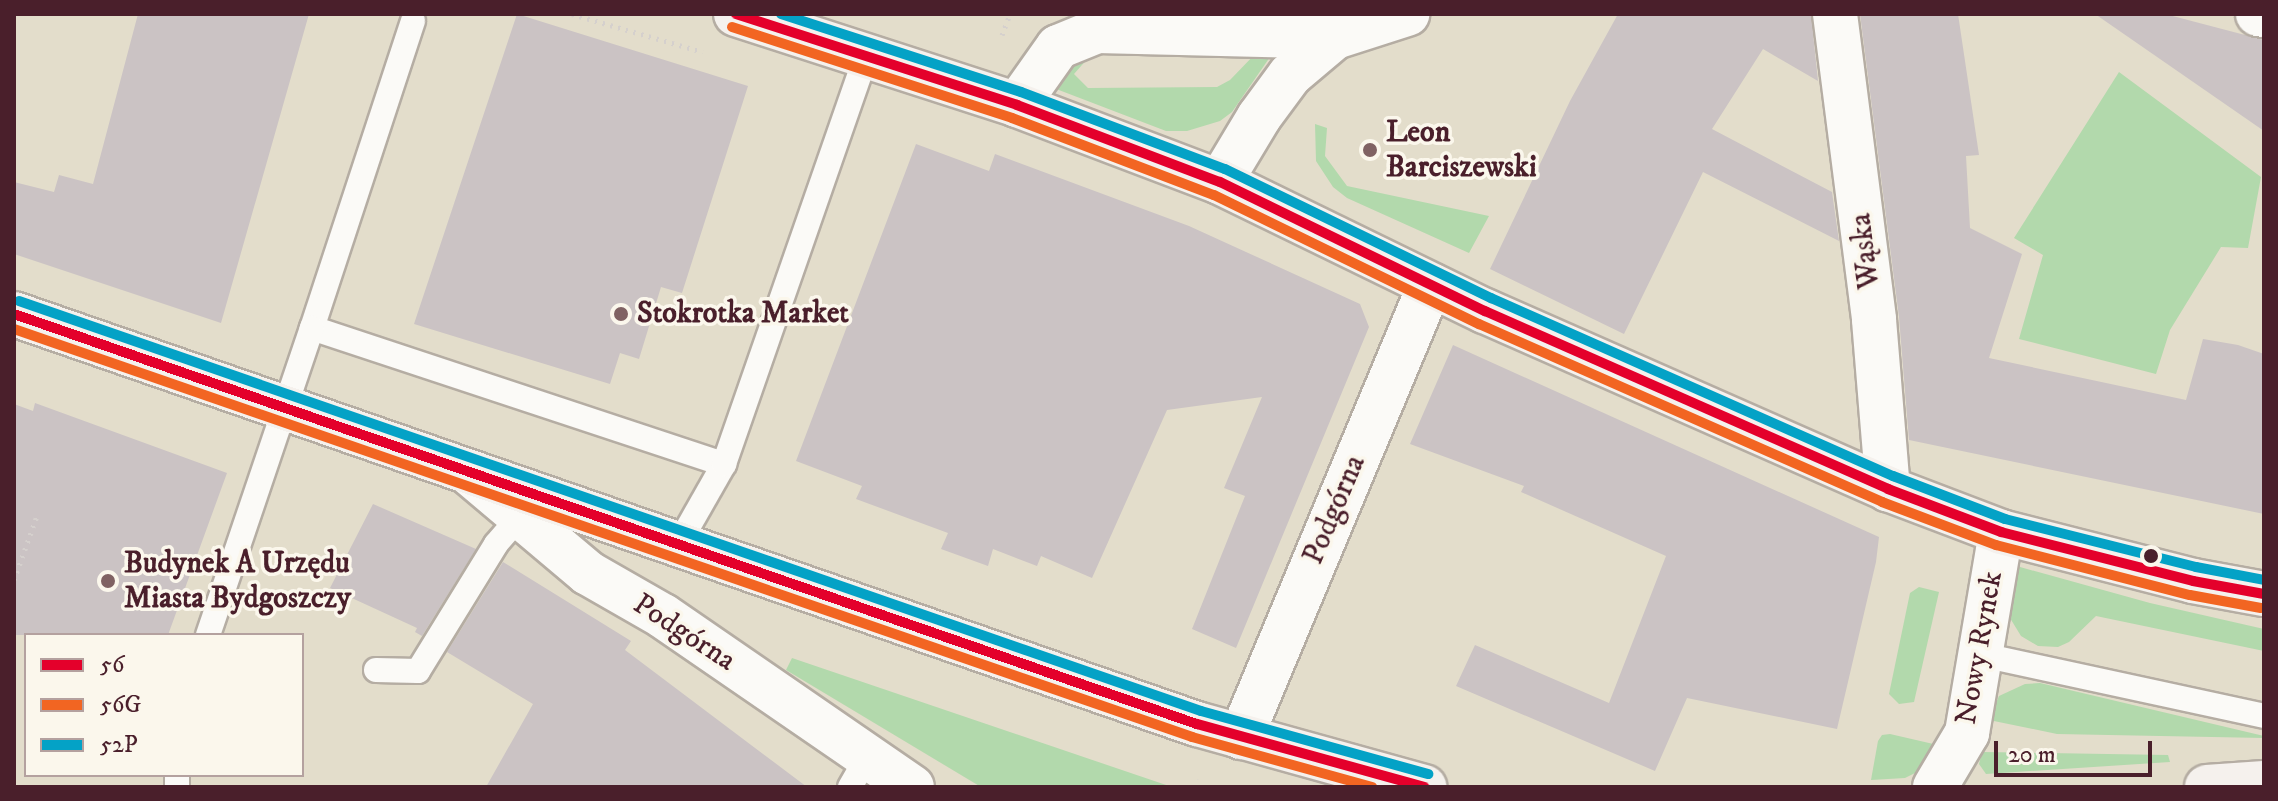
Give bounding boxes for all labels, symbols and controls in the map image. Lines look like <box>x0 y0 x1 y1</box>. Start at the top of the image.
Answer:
place label: Leon Barciszewski <box>1386 115 1537 186</box>
marker: Leon Barciszewski <box>1361 141 1379 159</box>
street label: Wąska <box>1843 211 1889 291</box>
place label: Stokrotka Market <box>637 296 849 332</box>
marker: Stokrotka Market <box>612 305 630 323</box>
street label: Podgórna <box>1296 450 1374 570</box>
place label: Budynek A Urzędu Miasta Bydgoszczy <box>124 546 351 616</box>
unlabelled marker <box>2143 548 2159 564</box>
street label: Nowy Rynek <box>1949 569 2011 727</box>
marker: Budynek A Urzędu Miasta Bydgoszczy <box>99 572 117 590</box>
street label: Podgórna <box>626 587 742 679</box>
legend <box>24 633 304 777</box>
text: 56 <box>100 650 124 680</box>
text: 56G <box>100 690 141 720</box>
scale bar <box>1998 725 2156 775</box>
text: 52P <box>100 730 138 760</box>
text: 20 m <box>2008 740 2056 770</box>

